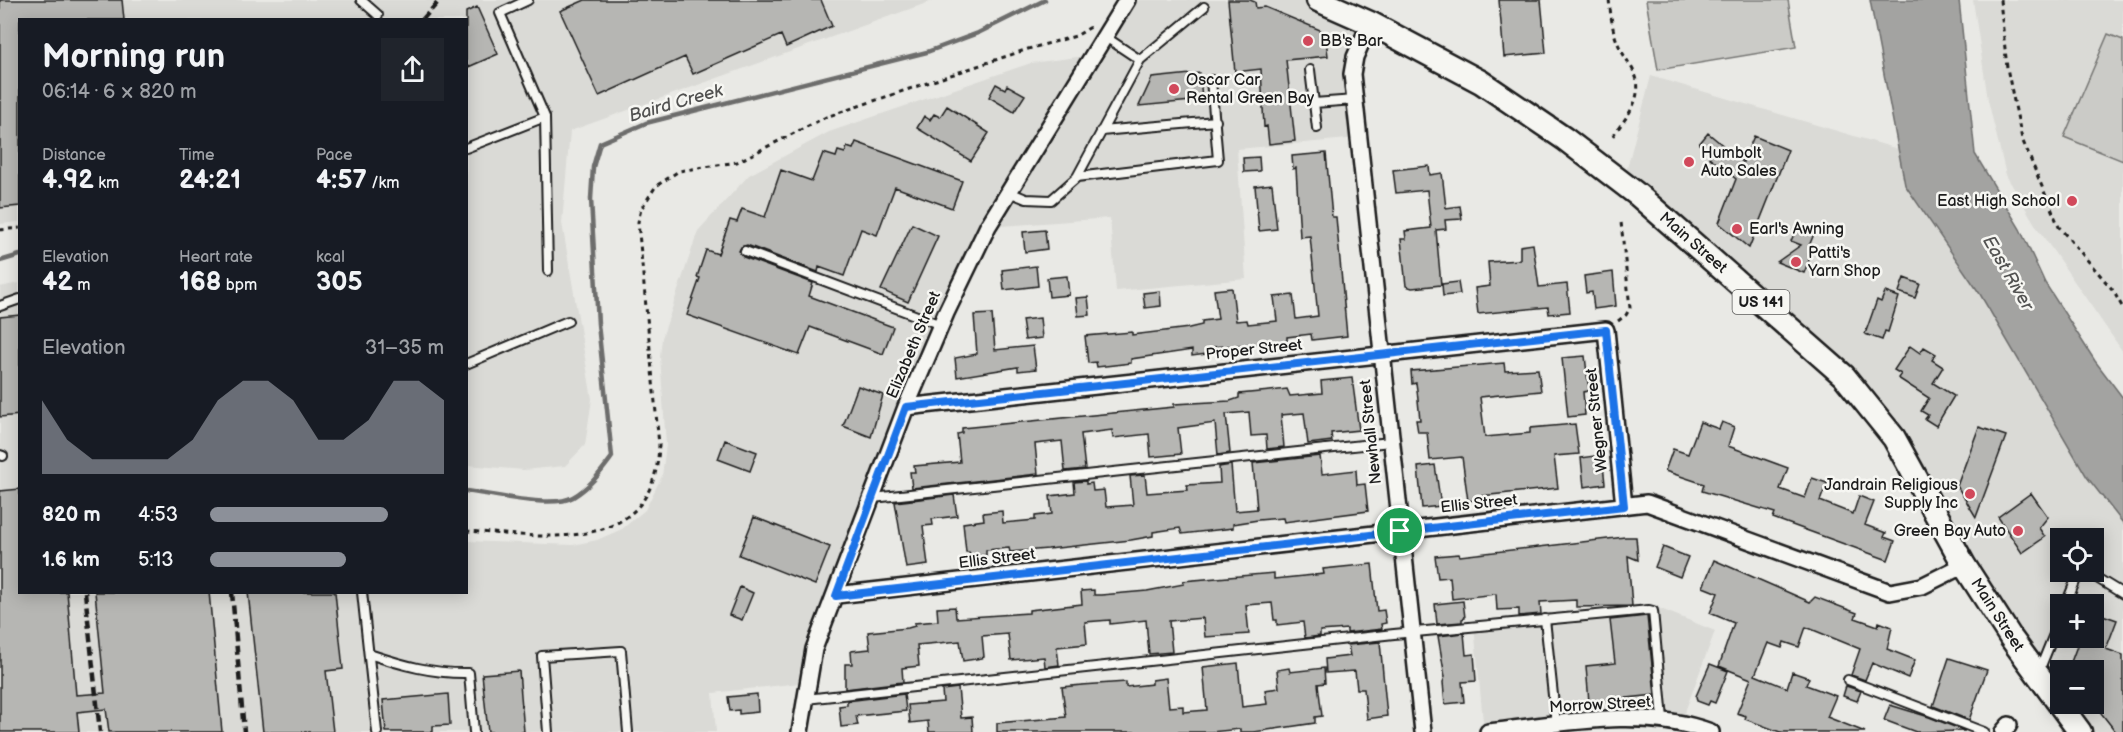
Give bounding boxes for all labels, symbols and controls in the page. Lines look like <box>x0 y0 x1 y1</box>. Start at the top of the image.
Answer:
place label: BB's Bar <box>1320 32 1383 51</box>
marker: BB's Bar <box>1301 34 1315 48</box>
text: Morning run <box>42 37 225 77</box>
button: share <box>381 38 444 101</box>
place label: Oscar Car Rental Green Bay <box>1186 71 1315 108</box>
water label: Baird Creek <box>627 79 727 126</box>
text: 06:14 · 6 × 820 m <box>42 80 196 104</box>
marker: Oscar Car Rental Green Bay <box>1167 82 1181 96</box>
place label: Humbolt Auto Sales <box>1701 144 1777 181</box>
text: Distance <box>42 146 106 165</box>
text: Time <box>179 146 214 165</box>
text: Pace <box>316 146 352 165</box>
marker: Humbolt Auto Sales <box>1682 155 1696 169</box>
text: 4.92 <box>42 165 94 196</box>
text: 24:21 <box>179 165 241 196</box>
text: 4:57 <box>316 165 367 196</box>
text: km <box>94 174 119 193</box>
text: /km <box>367 174 400 193</box>
place label: East High School <box>1937 192 2060 211</box>
marker: East High School <box>2065 194 2079 208</box>
street label: Main Street <box>1655 208 1731 278</box>
place label: Earl's Awning <box>1749 220 1844 239</box>
marker: Earl's Awning <box>1730 222 1744 236</box>
water label: East River <box>1978 232 2039 315</box>
place label: Patti's Yarn Shop <box>1807 244 1881 281</box>
text: Elevation <box>42 248 109 267</box>
text: Heart rate <box>179 248 253 267</box>
text: kcal <box>316 248 345 267</box>
marker: Patti's Yarn Shop <box>1789 255 1803 269</box>
text: 42 <box>42 267 73 298</box>
text: 168 <box>179 267 221 298</box>
text: 305 <box>316 267 362 298</box>
text: m <box>73 276 90 295</box>
text: bpm <box>221 276 257 295</box>
street label: Elizabeth Street <box>883 288 945 401</box>
road number: US 141 <box>1732 290 1790 314</box>
street label: Proper Street <box>1205 335 1303 365</box>
text: Elevation <box>42 336 125 360</box>
text: 31–35 m <box>365 336 444 360</box>
street label: Wegner Street <box>1582 367 1612 473</box>
street label: Newhall Street <box>1356 379 1386 485</box>
place label: Jandrain Religious Supply Inc <box>1824 476 1958 513</box>
marker: Jandrain Religious Supply Inc <box>1963 487 1977 501</box>
street label: Ellis Street <box>1440 491 1519 517</box>
text: 820 m <box>42 503 101 527</box>
text: 4:53 <box>138 503 178 527</box>
pin <box>1374 505 1425 556</box>
icon: arrive <box>1383 514 1416 547</box>
place label: Green Bay Auto <box>1894 522 2006 541</box>
marker: Green Bay Auto <box>2011 524 2025 538</box>
map controls <box>2050 528 2104 714</box>
button: locate <box>2050 528 2104 582</box>
street label: Ellis Street <box>957 545 1037 573</box>
text: 1.6 km <box>42 548 100 572</box>
text: 5:13 <box>138 548 174 572</box>
street label: Main Street <box>1966 575 2028 655</box>
button: + <box>2050 594 2104 648</box>
button: − <box>2050 660 2104 714</box>
street label: Morrow Street <box>1549 693 1651 717</box>

